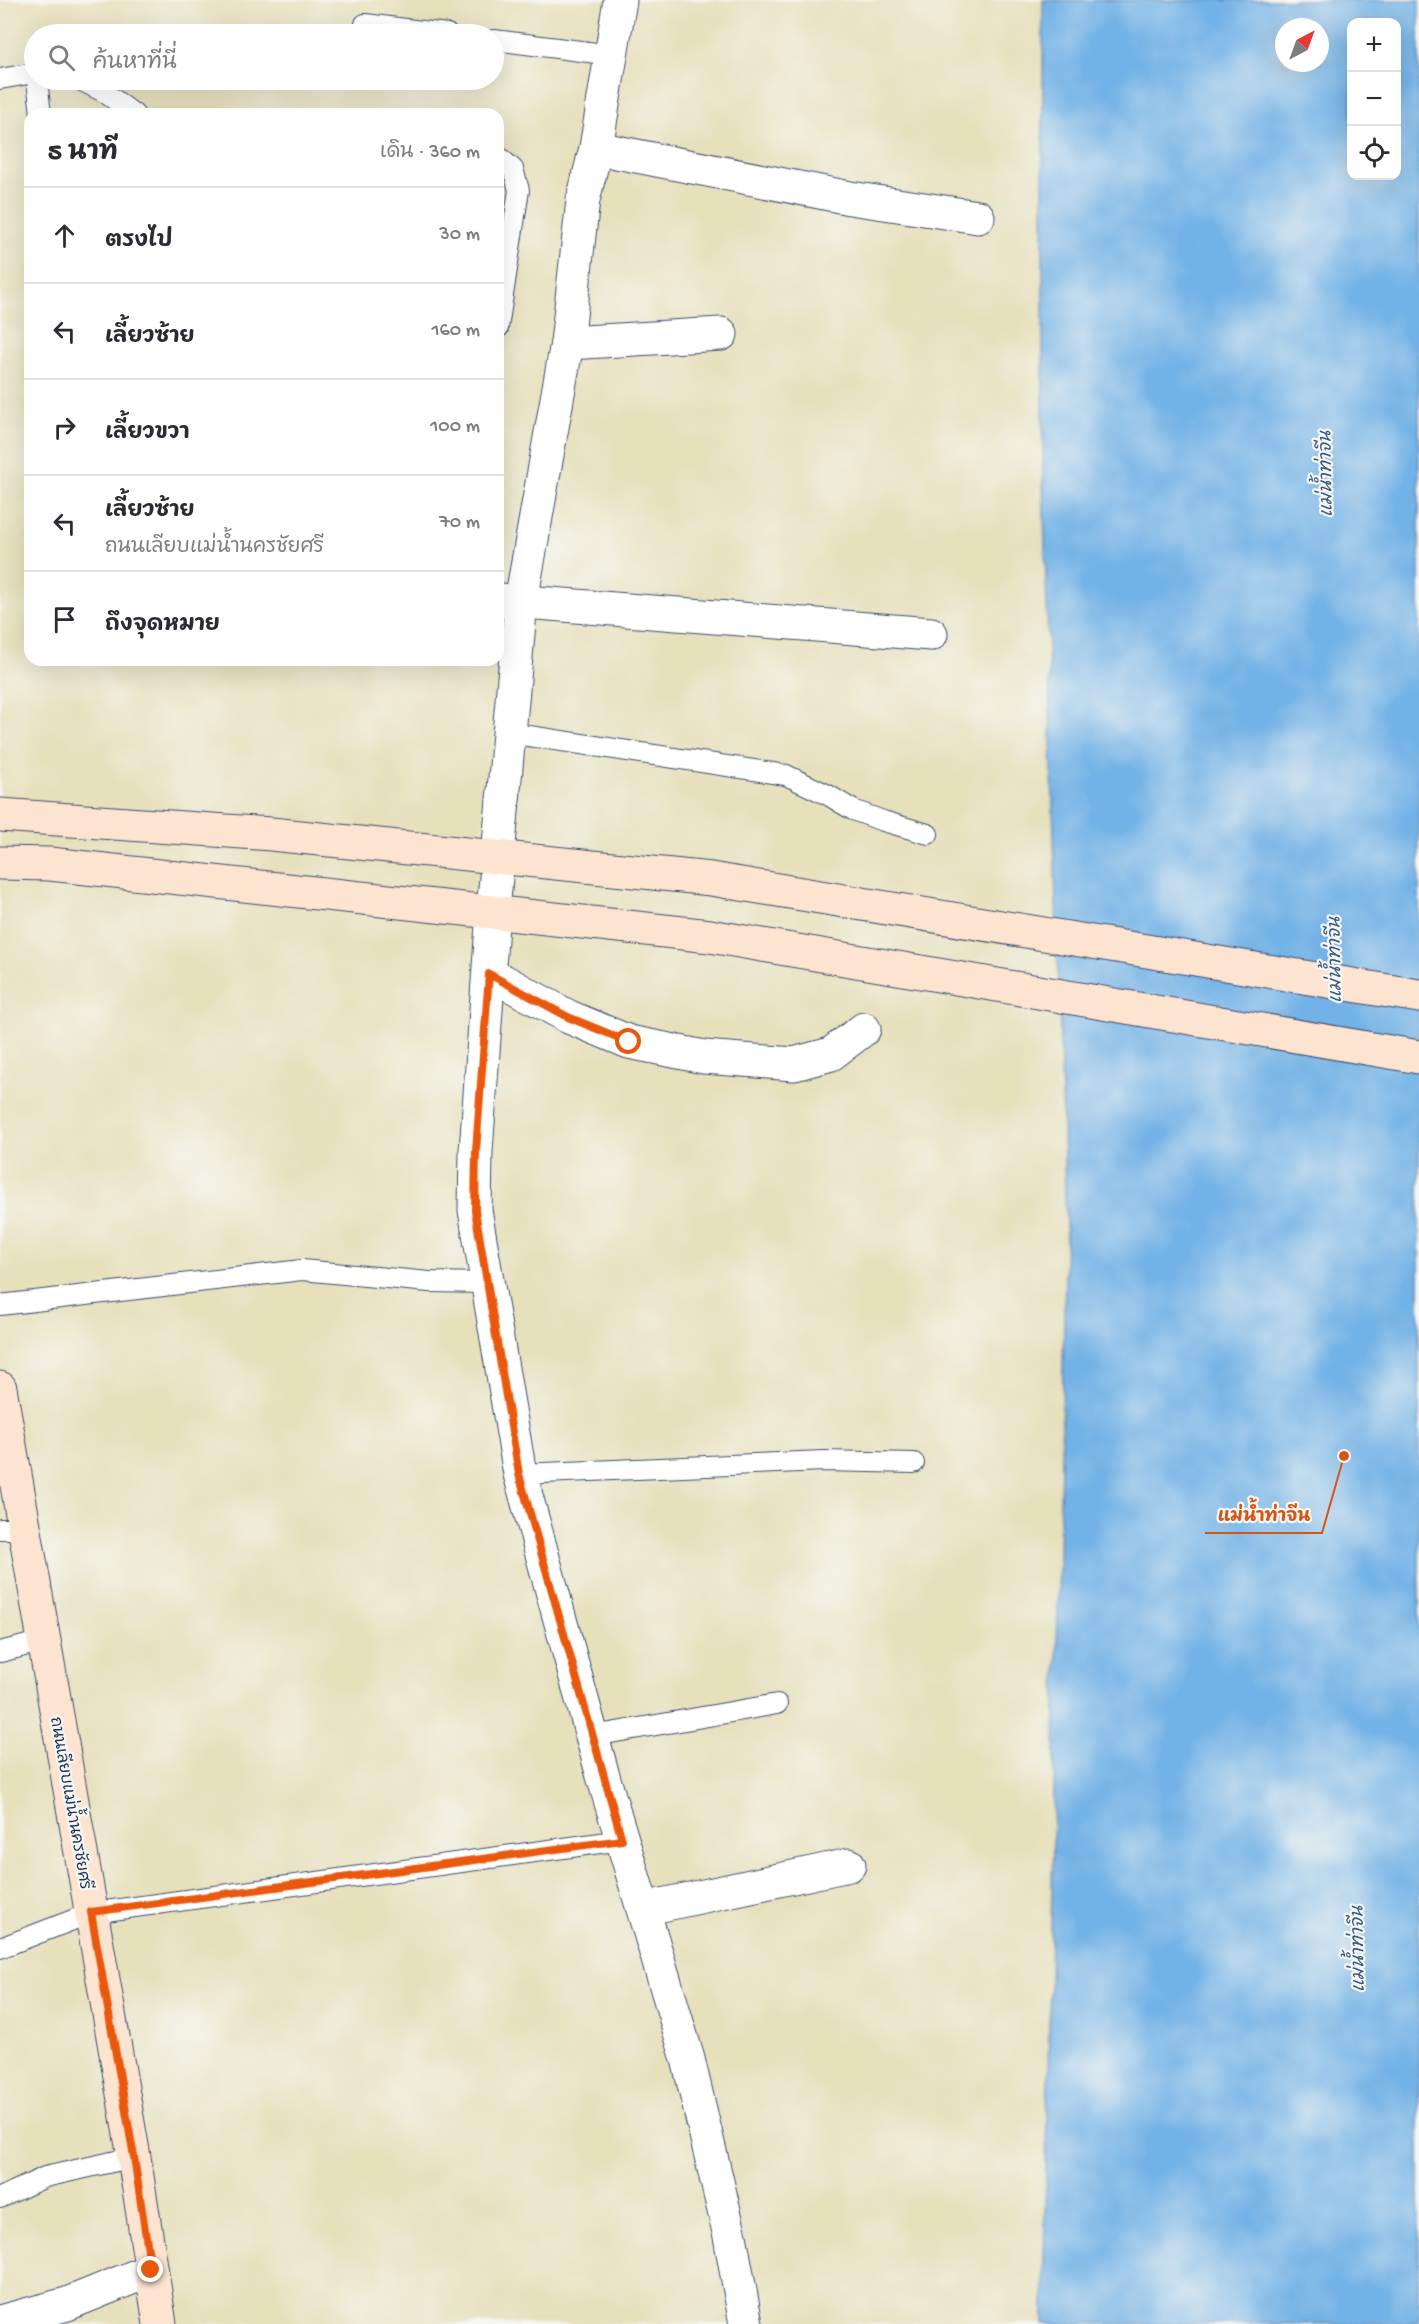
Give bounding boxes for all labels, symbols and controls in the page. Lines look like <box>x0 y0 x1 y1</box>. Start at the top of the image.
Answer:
north arrow <box>1275 18 1329 72</box>
map controls <box>1347 18 1401 180</box>
button: + <box>1347 18 1401 72</box>
search box <box>24 24 504 90</box>
icon: search <box>45 41 78 74</box>
text: ค้นหาที่นี่ <box>93 51 177 77</box>
button: − <box>1347 72 1401 126</box>
button: locate <box>1347 126 1401 180</box>
text: 5 นาที <box>48 139 118 170</box>
text: เดิน · 360 m <box>380 142 480 165</box>
icon: ahead <box>48 219 81 252</box>
text: 30 m <box>439 224 480 247</box>
text: ตรงไป <box>105 229 173 255</box>
icon: left <box>48 315 81 348</box>
text: 160 m <box>431 320 480 343</box>
text: เลี้ยวซ้าย <box>105 325 195 351</box>
icon: right <box>48 411 81 444</box>
text: 100 m <box>430 416 480 439</box>
text: เลี้ยวขวา <box>105 421 189 447</box>
water label: แม่น้ำท่าจีน <box>1307 430 1339 517</box>
text: เลี้ยวซ้าย <box>105 499 195 525</box>
icon: left <box>48 507 81 540</box>
text: 70 m <box>439 512 480 535</box>
text: ถนนเลียบแม่น้ำนครชัยศรี <box>105 537 324 560</box>
icon: arrive <box>48 603 81 636</box>
text: ถึงจุดหมาย <box>105 613 220 639</box>
water label: แม่น้ำท่าจีน <box>1316 916 1348 1003</box>
route start <box>615 1028 641 1054</box>
callout: แม่น้ำท่าจีน <box>1205 1497 1322 1533</box>
text: แม่น้ำท่าจีน <box>1218 1497 1310 1528</box>
street label: ถนนเลียบแม่น้ำนครชัยศรี <box>44 1714 102 1892</box>
water label: แม่น้ำท่าจีน <box>1339 1905 1371 1992</box>
route end <box>137 2256 163 2282</box>

